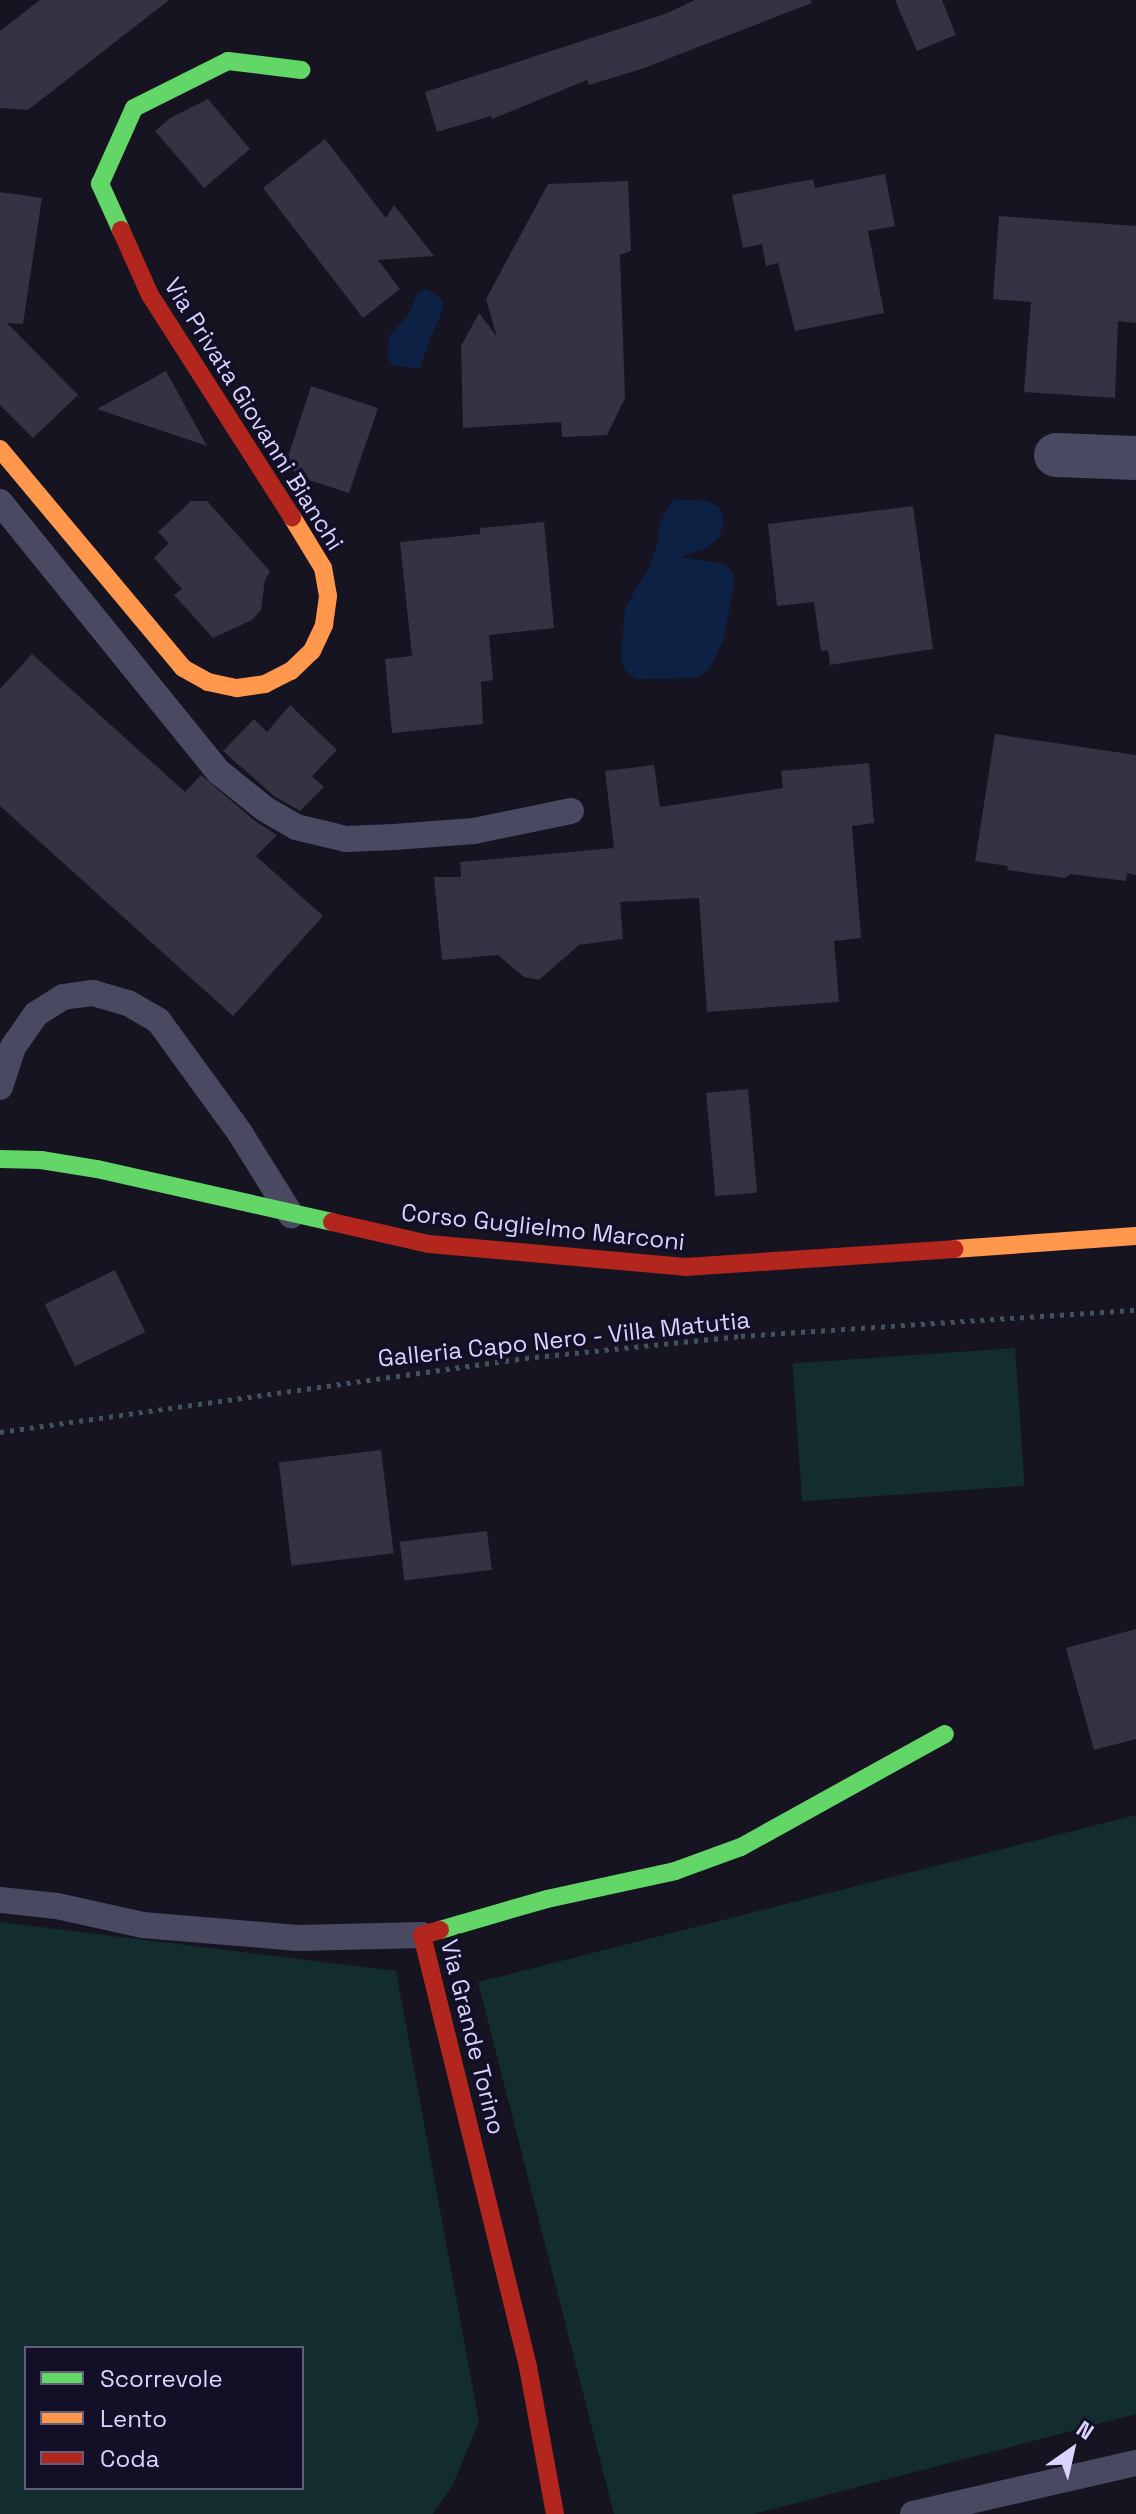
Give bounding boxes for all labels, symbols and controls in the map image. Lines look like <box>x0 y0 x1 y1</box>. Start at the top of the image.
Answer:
street label: Via Privata Giovanni Bianchi <box>158 273 350 555</box>
street label: Corso Guglielmo Marconi <box>400 1198 686 1256</box>
street label: Galleria Capo Nero - Villa Matutia <box>376 1305 752 1373</box>
street label: Via Grande Torino <box>435 1936 511 2138</box>
legend <box>24 2346 304 2490</box>
text: Scorrevole <box>100 2363 223 2394</box>
text: Lento <box>100 2403 167 2434</box>
north arrow <box>1032 2410 1112 2490</box>
text: N <box>1071 2414 1099 2446</box>
text: Coda <box>100 2443 160 2474</box>

